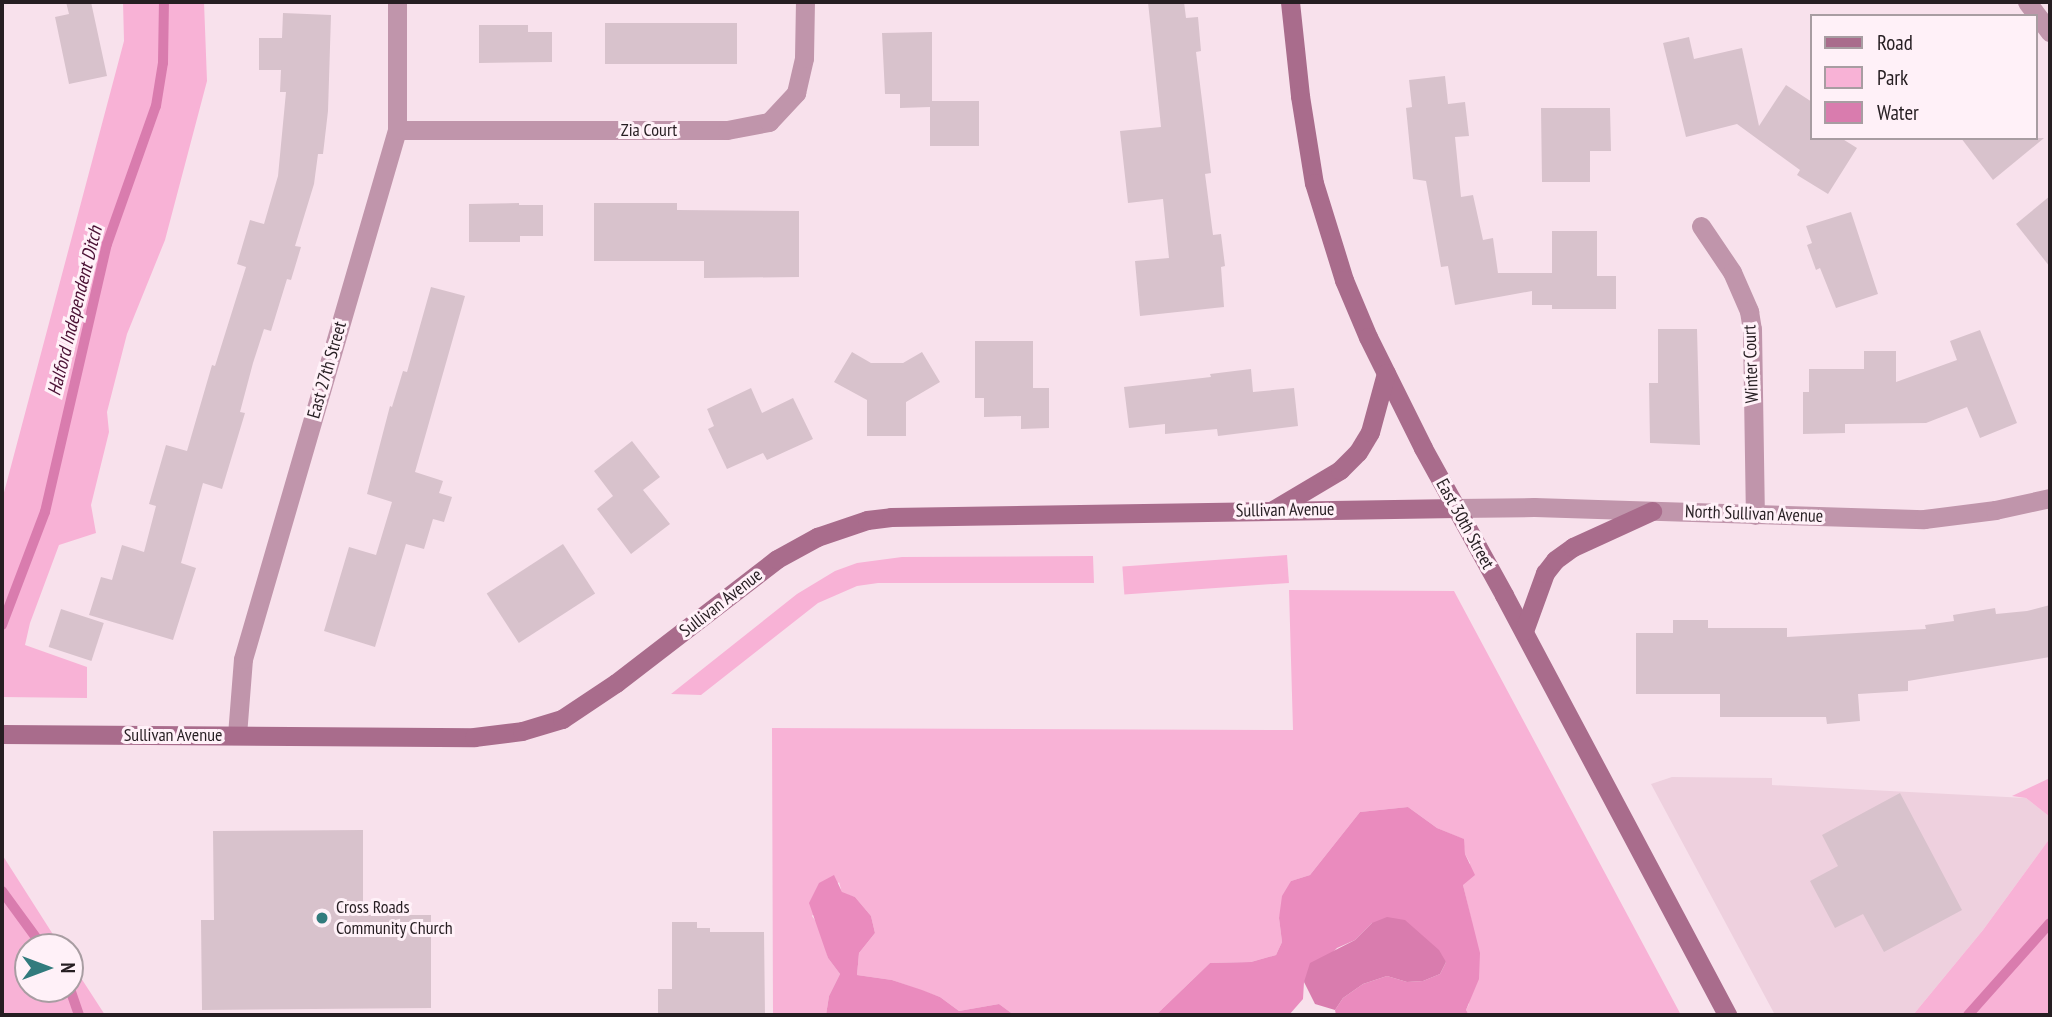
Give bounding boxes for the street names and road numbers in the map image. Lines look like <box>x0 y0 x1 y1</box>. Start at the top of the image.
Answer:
street label: Zia Court <box>621 119 677 141</box>
street label: East 27th Street <box>303 319 351 421</box>
street label: Winter Court <box>1739 324 1763 404</box>
street label: East 30th Street <box>1431 475 1499 573</box>
street label: Sullivan Avenue <box>1235 498 1335 522</box>
street label: North Sullivan Avenue <box>1684 501 1824 527</box>
street label: Sullivan Avenue <box>675 564 767 642</box>
street label: Sullivan Avenue <box>123 724 223 746</box>

